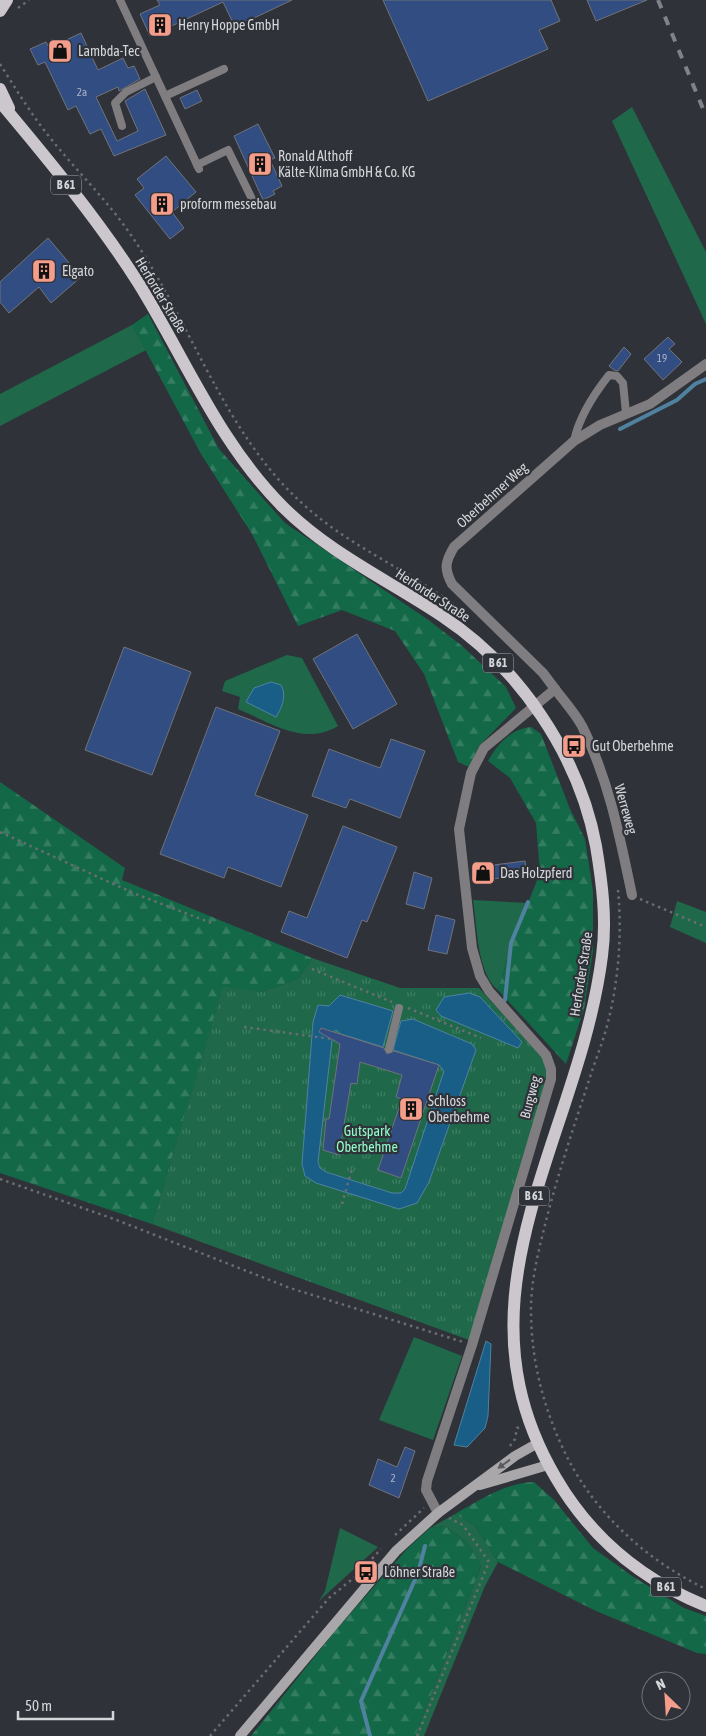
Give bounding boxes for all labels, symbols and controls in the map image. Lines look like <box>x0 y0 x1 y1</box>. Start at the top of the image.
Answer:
building icon: Henry Hoppe GmbH <box>147 12 173 38</box>
place label: Henry Hoppe GmbH <box>178 17 280 33</box>
shop icon: Lambda-Tec <box>47 38 73 64</box>
place label: Lambda-Tec <box>78 43 140 59</box>
house number: 2a <box>77 86 87 98</box>
place label: Ronald Althoff Kälte-Klima GmbH & Co. KG <box>278 148 415 180</box>
building icon: Ronald Althoff Kälte-Klima GmbH & Co. KG <box>247 151 273 177</box>
road number: B 61 <box>51 176 81 194</box>
building icon: proform messebau <box>149 191 175 217</box>
place label: proform messebau <box>180 196 277 212</box>
street label: Herforder Straße <box>132 254 190 336</box>
building icon: Elgato <box>31 258 57 284</box>
place label: Elgato <box>62 263 94 279</box>
house number: 19 <box>657 352 667 364</box>
street label: Oberbehmer Weg <box>453 459 531 531</box>
street label: Herforder Straße <box>393 565 473 625</box>
road number: B 61 <box>483 654 513 672</box>
bus stop icon: Gut Oberbehme <box>561 733 587 759</box>
place label: Gut Oberbehme <box>592 738 674 754</box>
street label: Werreweg <box>611 782 641 836</box>
shop icon: Das Holzpferd <box>470 860 496 886</box>
place label: Das Holzpferd <box>500 865 572 881</box>
street label: Herforder Straße <box>566 931 596 1017</box>
street label: Burgweg <box>517 1074 543 1120</box>
place label: Schloss Oberbehme <box>428 1093 490 1125</box>
building icon: Schloss Oberbehme <box>398 1096 424 1122</box>
park label: Gutspark Oberbehme <box>336 1123 398 1155</box>
road number: B 61 <box>519 1186 549 1206</box>
one-way arrow <box>497 1459 511 1469</box>
house number: 2 <box>390 1472 396 1484</box>
bus stop icon: Löhner Straße <box>353 1559 379 1585</box>
place label: Löhner Straße <box>384 1564 455 1580</box>
road number: B 61 <box>651 1578 681 1596</box>
north arrow <box>641 1671 691 1721</box>
text: N <box>653 1675 668 1693</box>
scale bar <box>18 1688 112 1720</box>
text: 50 m <box>25 1697 52 1714</box>

